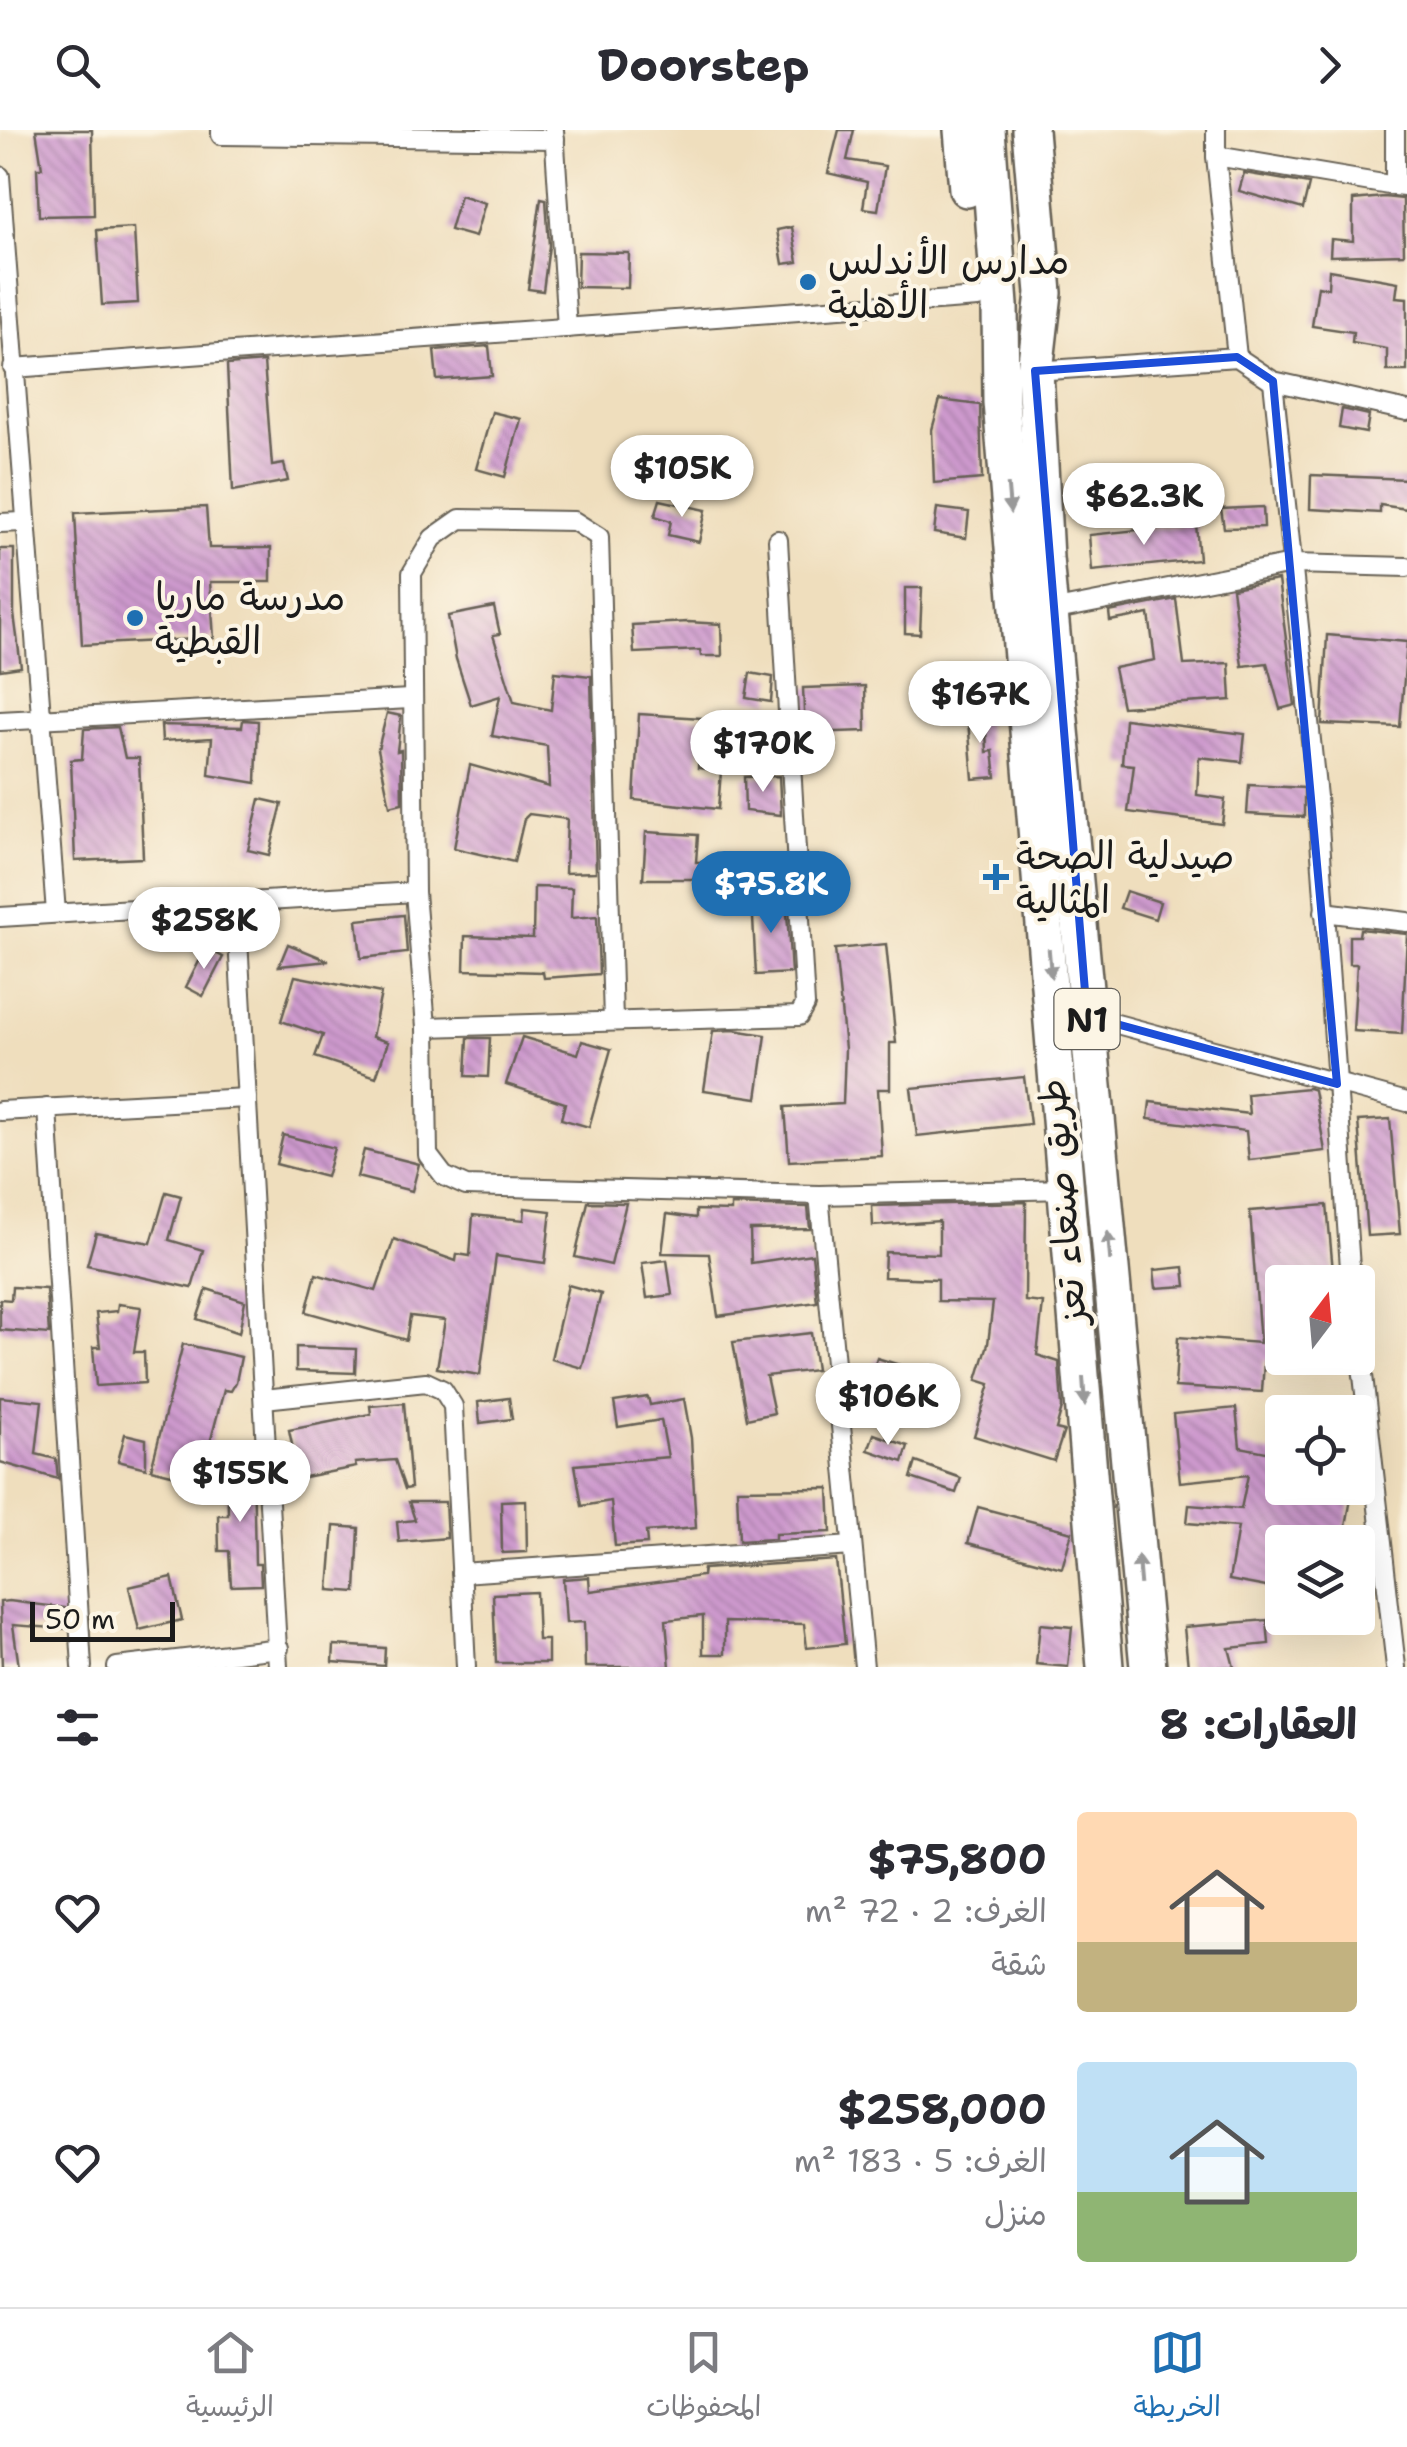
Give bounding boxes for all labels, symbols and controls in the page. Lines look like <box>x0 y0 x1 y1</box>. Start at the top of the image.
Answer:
text: Doorstep <box>598 35 809 95</box>
icon: search <box>50 38 105 93</box>
icon: forward <box>1302 38 1357 93</box>
place label: مدارس الأندلس الأهلية <box>828 235 1070 330</box>
marker: مدارس الأندلس الأهلية <box>797 271 819 293</box>
pin: $105K <box>612 435 752 520</box>
text: $105K <box>633 446 731 489</box>
pin: $62.3K <box>1063 463 1225 548</box>
text: $62.3K <box>1085 474 1203 517</box>
one-way arrow <box>1002 484 1018 516</box>
place label: مدرسة ماريا القبطية <box>155 571 345 666</box>
marker: مدرسة ماريا القبطية <box>124 607 146 629</box>
pin: $167K <box>910 661 1050 746</box>
text: $167K <box>930 672 1030 715</box>
pin: $170K <box>693 710 833 795</box>
text: $170K <box>712 721 814 764</box>
place label: صيدلية الصحة المثالية <box>1016 830 1234 925</box>
pin: $75.8K <box>690 851 852 936</box>
text: $75.8K <box>714 862 828 905</box>
marker: صيدلية الصحة المثالية <box>985 866 1007 888</box>
pin: $258K <box>134 887 274 972</box>
text: $258K <box>150 898 258 941</box>
one-way arrow <box>1043 947 1059 979</box>
road number: N1 <box>1054 989 1120 1049</box>
street label: طريق صنعاء تعز <box>1026 1077 1098 1330</box>
one-way arrow <box>1101 1230 1117 1262</box>
north arrow <box>1265 1265 1375 1375</box>
map controls <box>1265 1265 1375 1635</box>
pin: $106K <box>818 1363 958 1448</box>
text: $106K <box>838 1374 938 1417</box>
one-way arrow <box>1076 1376 1092 1408</box>
button: locate <box>1265 1395 1375 1505</box>
pin: $155K <box>170 1440 310 1525</box>
text: $155K <box>192 1451 288 1494</box>
button: layers <box>1265 1525 1375 1635</box>
one-way arrow <box>1131 1553 1147 1585</box>
scale bar <box>30 1597 175 1642</box>
text: 50 m <box>45 1600 115 1638</box>
text: العقارات: 8 <box>1159 1696 1357 1752</box>
icon: filters <box>50 1700 105 1755</box>
text: $75,800 <box>867 1831 1047 1887</box>
icon: home <box>1157 1852 1277 1972</box>
icon: heart <box>50 1885 105 1940</box>
text: الغرف: 2 · 72 m² <box>805 1889 1047 1932</box>
text: شقة <box>991 1942 1047 1985</box>
text: $258,000 <box>837 2081 1047 2137</box>
icon: home <box>1157 2102 1277 2222</box>
icon: heart <box>50 2135 105 2190</box>
text: الغرف: 5 · 183 m² <box>794 2139 1047 2182</box>
text: منزل <box>984 2192 1047 2235</box>
tab: الرئيسية <box>186 2325 274 2431</box>
tab: المحفوظات <box>646 2325 761 2431</box>
tab: الخريطة <box>1134 2325 1221 2431</box>

